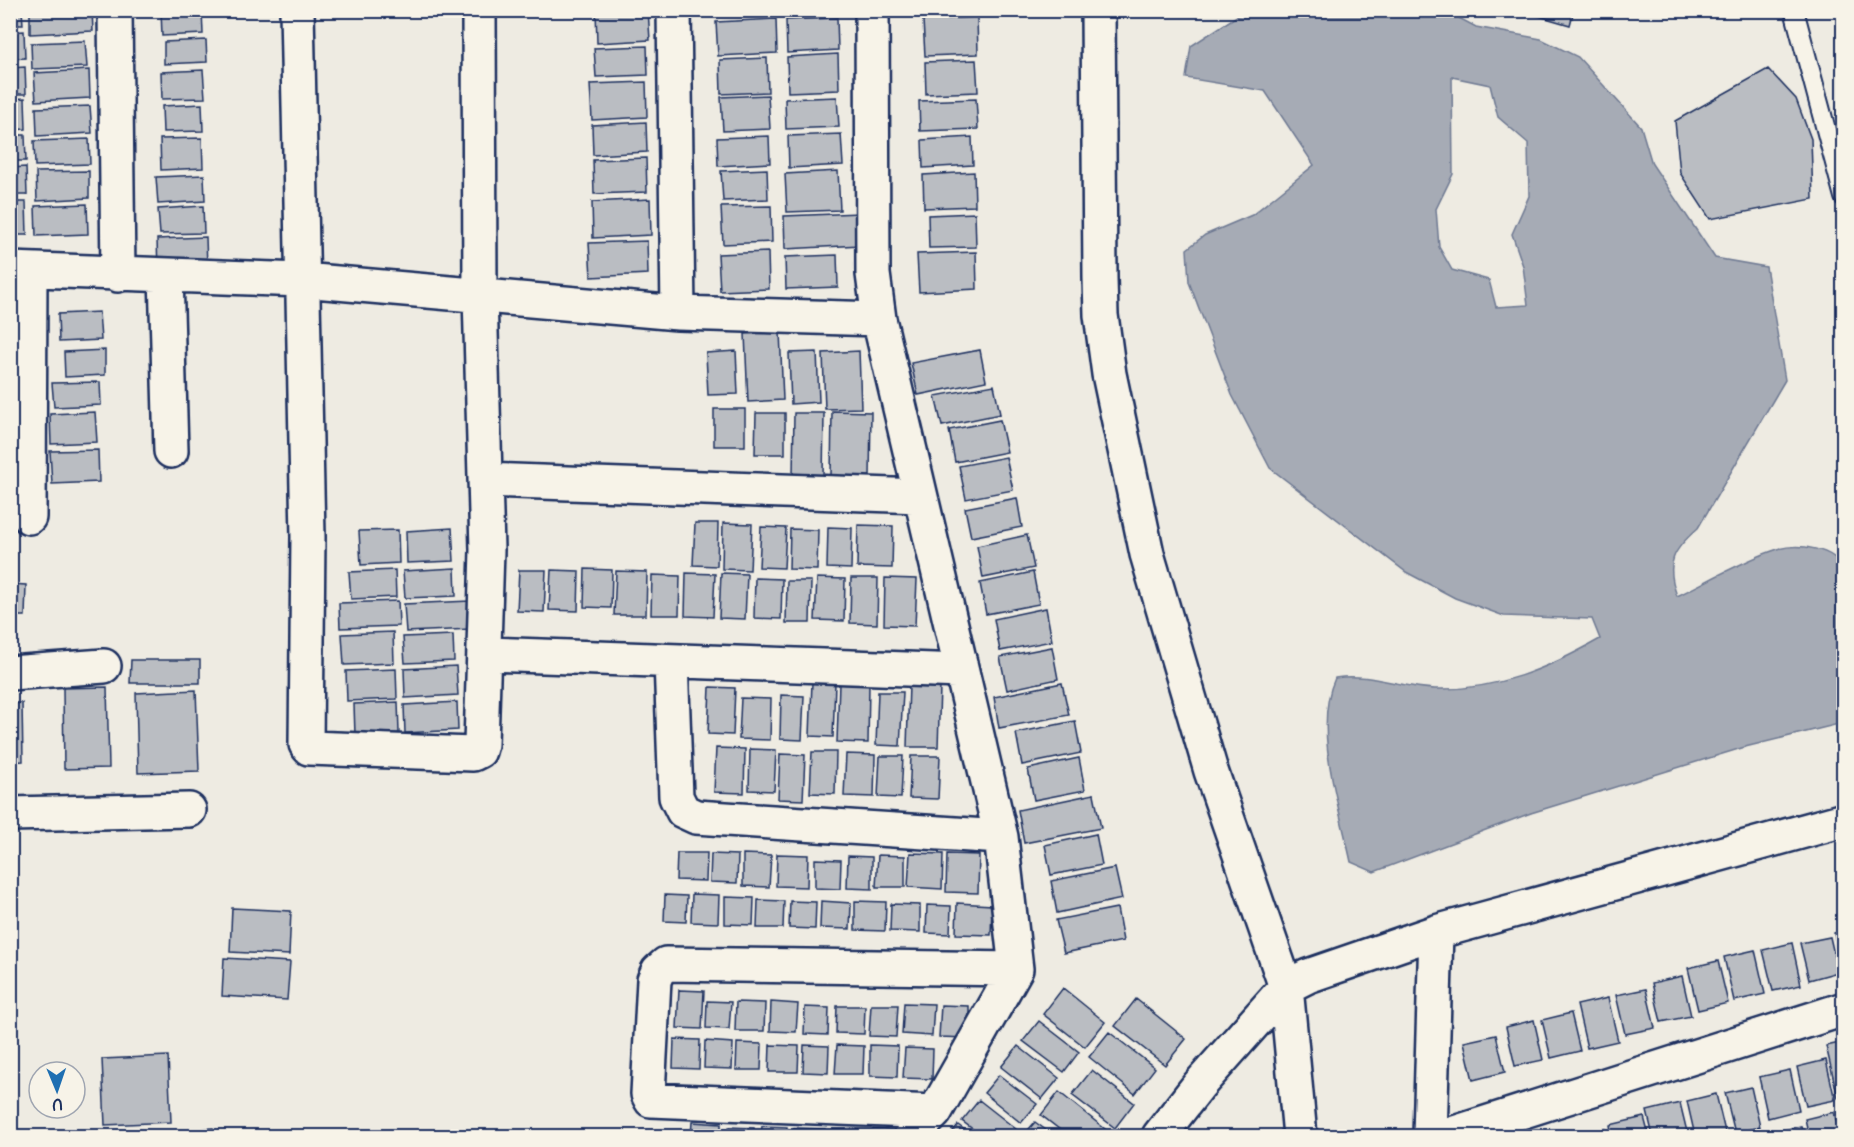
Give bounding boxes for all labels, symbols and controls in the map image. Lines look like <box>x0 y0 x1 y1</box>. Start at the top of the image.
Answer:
north arrow <box>27 1060 87 1120</box>
text: U <box>51 1094 63 1114</box>

